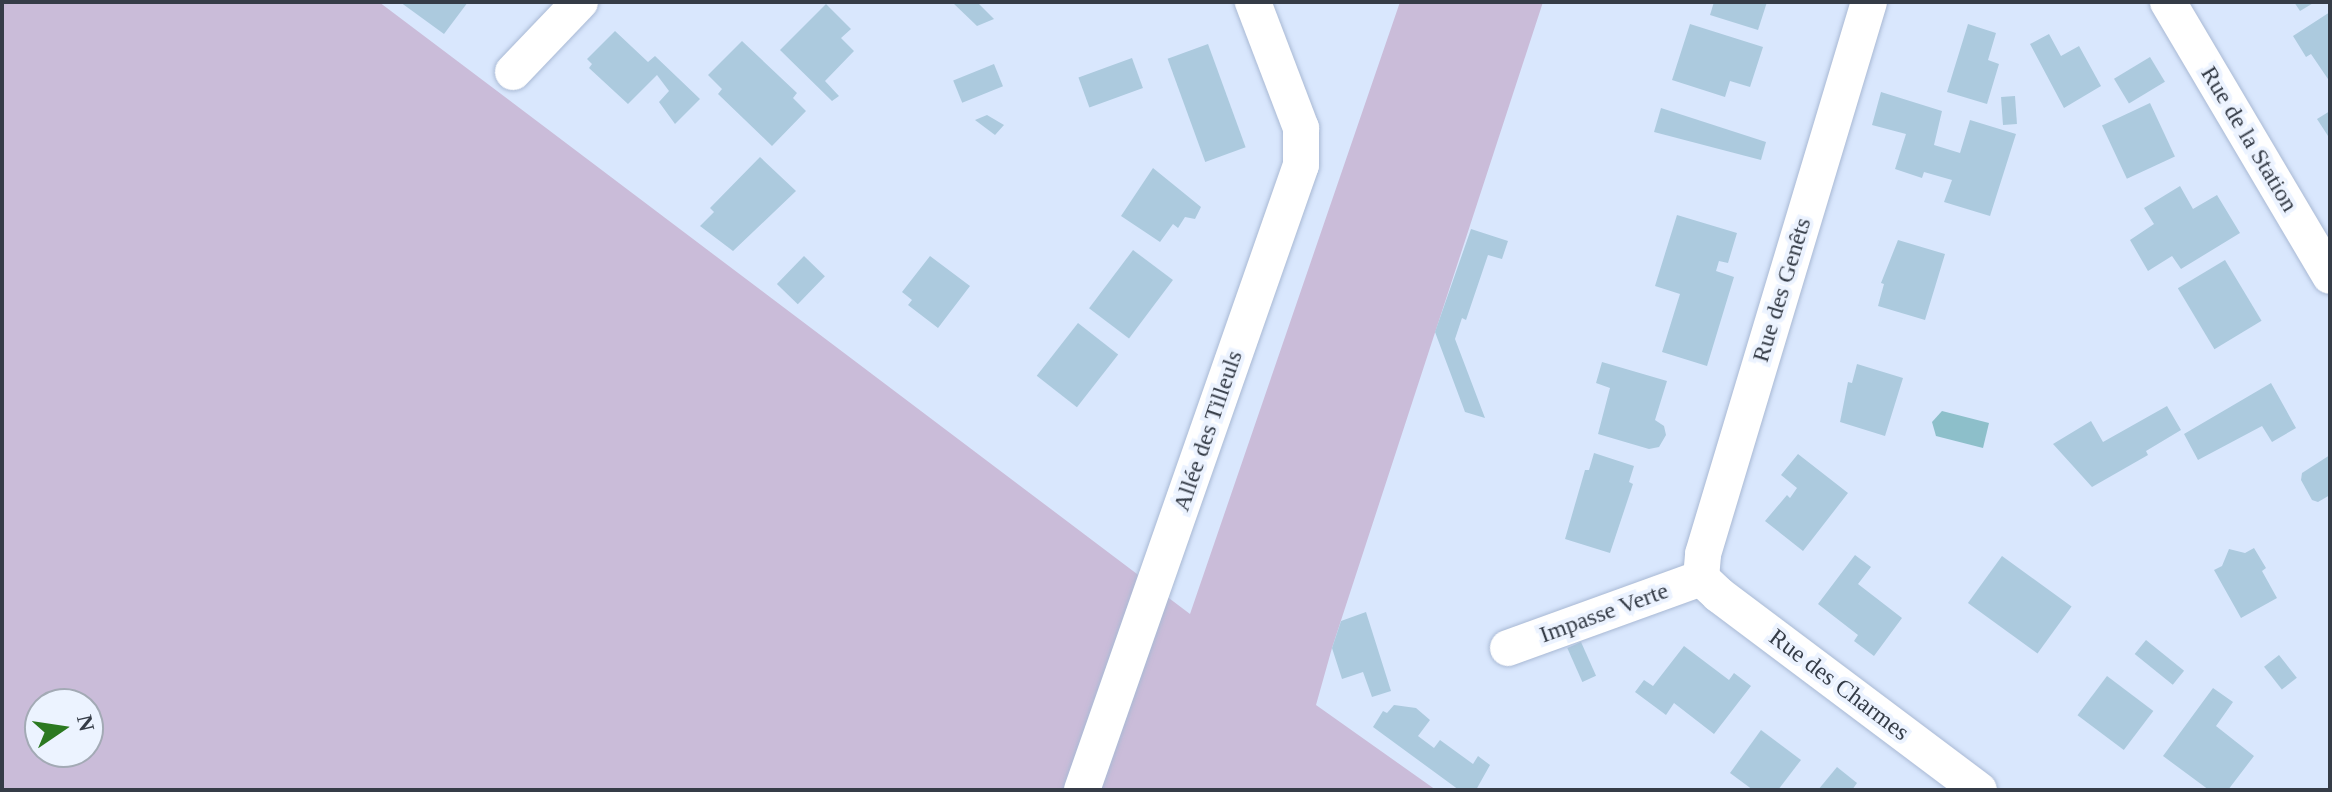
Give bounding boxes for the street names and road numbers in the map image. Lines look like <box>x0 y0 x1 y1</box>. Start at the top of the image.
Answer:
street label: Rue de la Station <box>2194 61 2304 217</box>
street label: Rue des Genêts <box>1746 214 1818 366</box>
street label: Allée des Tilleuls <box>1167 347 1249 515</box>
street label: Impasse Verte <box>1536 576 1672 650</box>
street label: Rue des Charmes <box>1763 623 1915 747</box>

